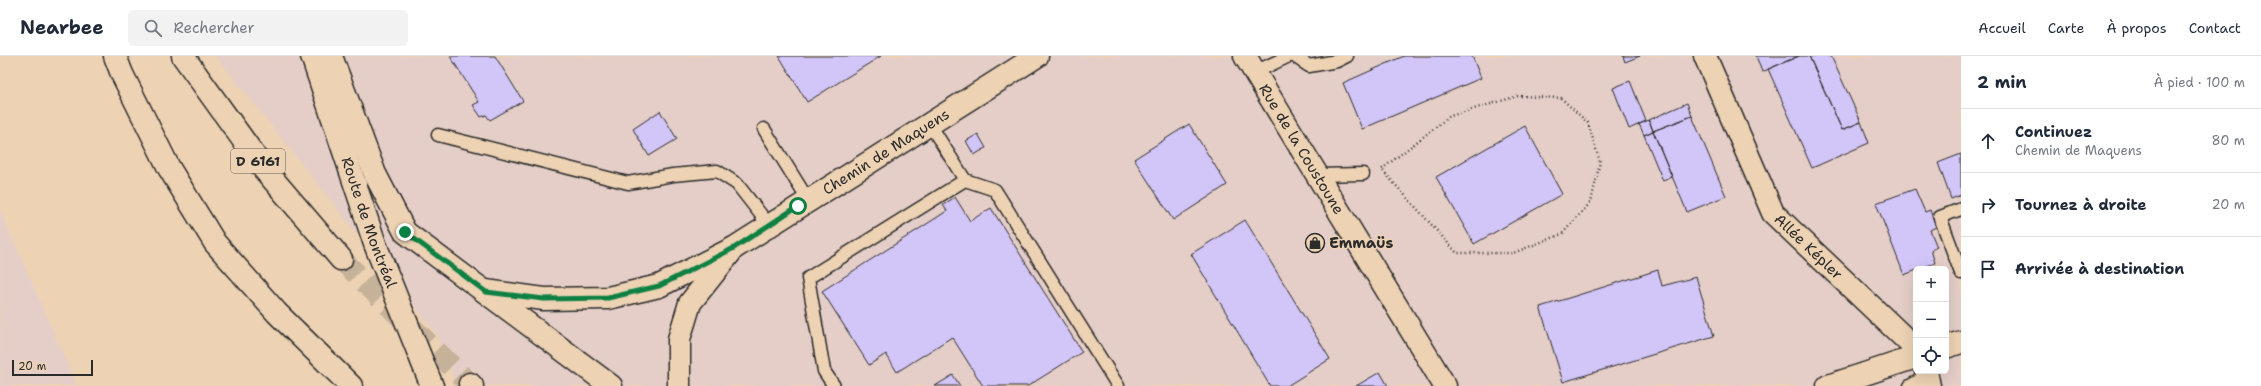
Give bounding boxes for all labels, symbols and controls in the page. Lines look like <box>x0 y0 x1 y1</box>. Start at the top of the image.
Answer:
search box <box>128 10 408 46</box>
text: Nearbee <box>20 15 104 40</box>
icon: search <box>142 17 164 39</box>
text: Rechercher <box>174 18 255 38</box>
text: Accueil <box>1978 19 2026 37</box>
text: Carte <box>2048 19 2084 37</box>
text: À propos <box>2106 19 2167 37</box>
text: Contact <box>2189 19 2241 37</box>
text: 2 min <box>1977 71 2027 93</box>
text: À pied · 100 m <box>2154 74 2245 91</box>
street label: Rue de la Coustoune <box>1254 80 1349 218</box>
street label: Chemin de Maquens <box>819 104 953 199</box>
text: Continuez <box>2015 122 2092 142</box>
icon: ahead <box>1977 130 1999 152</box>
text: 80 m <box>2211 132 2245 149</box>
text: Chemin de Maquens <box>2015 142 2142 159</box>
road number: D 6161 <box>231 149 285 173</box>
street label: Route de Montréal <box>337 154 402 291</box>
icon: right <box>1977 194 1999 216</box>
text: Tournez à droite <box>2015 195 2147 215</box>
text: 20 m <box>2212 196 2245 213</box>
route start <box>789 197 807 215</box>
street label: Allée Képler <box>1770 209 1847 284</box>
route end <box>396 223 414 241</box>
shop icon: Emmaüs <box>1304 232 1326 254</box>
place label: Emmaüs <box>1329 233 1393 253</box>
icon: arrive <box>1977 258 1999 280</box>
text: Arrivée à destination <box>2015 259 2184 279</box>
map controls <box>1913 266 1949 374</box>
button: + <box>1913 266 1949 302</box>
button: − <box>1913 302 1949 338</box>
button: locate <box>1913 338 1949 374</box>
scale bar <box>12 358 93 377</box>
text: 20 m <box>18 359 46 374</box>

